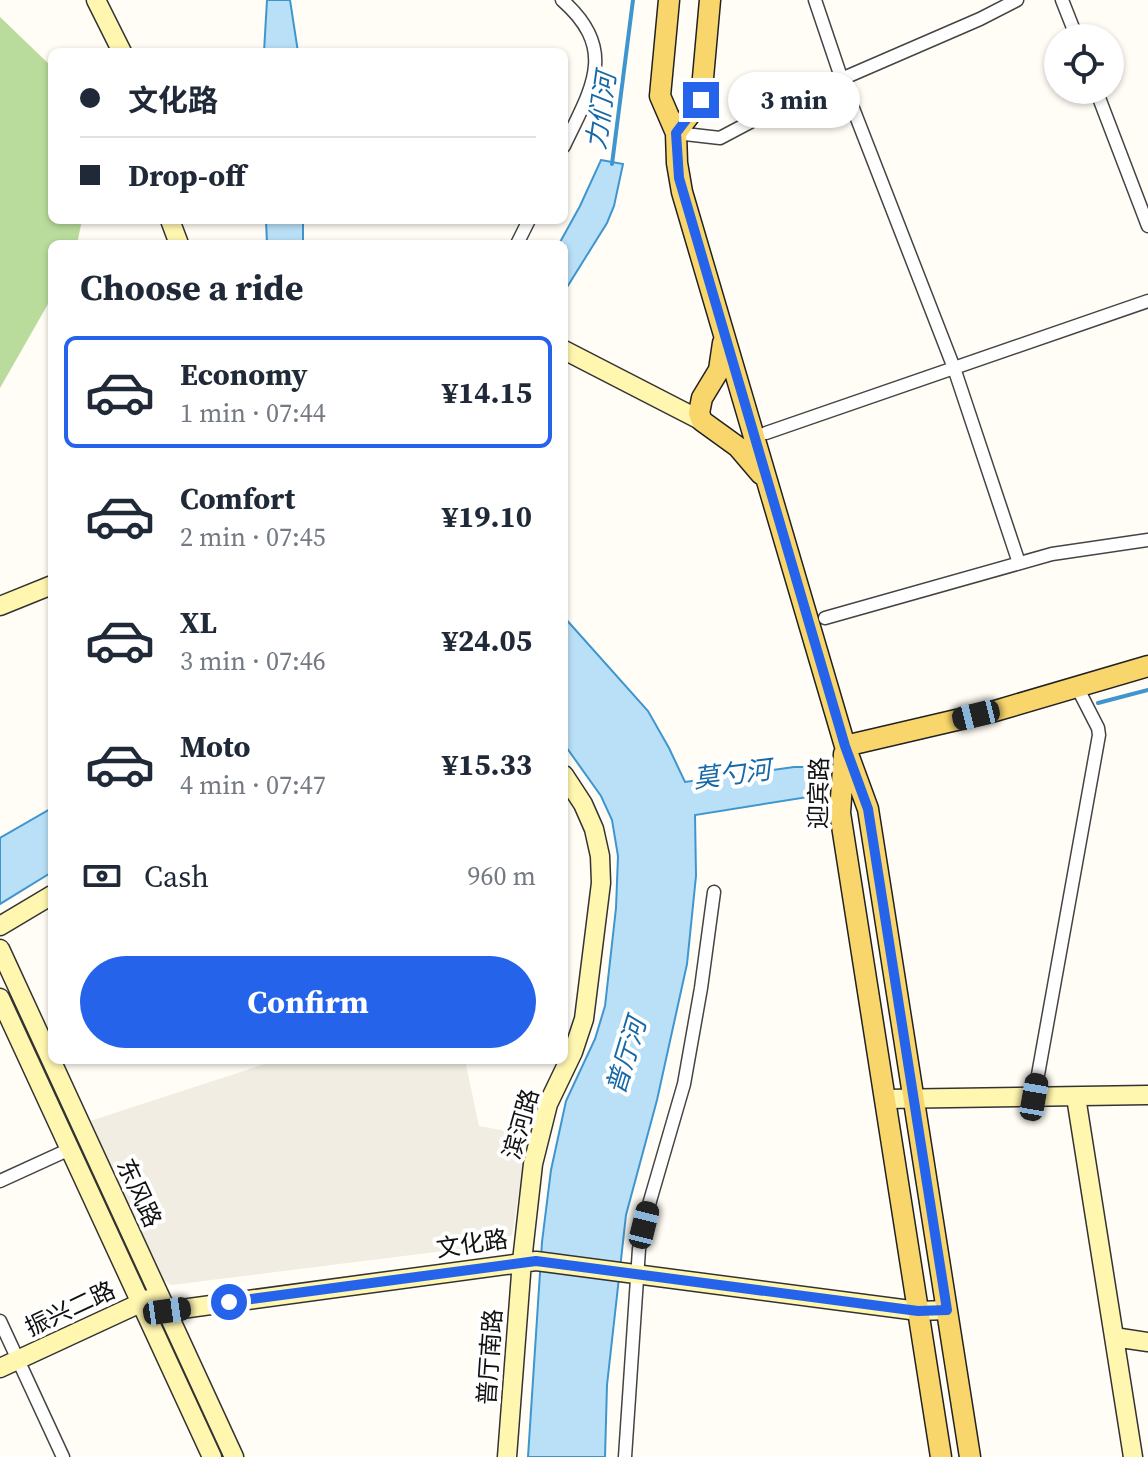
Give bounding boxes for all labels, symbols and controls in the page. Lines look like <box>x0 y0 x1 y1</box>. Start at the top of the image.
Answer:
map controls <box>1044 24 1124 104</box>
button: locate <box>1044 24 1124 104</box>
water label: 力们河 <box>578 65 625 152</box>
callout: 3 min <box>729 72 861 128</box>
text: 文化路 <box>128 80 218 121</box>
route end <box>683 82 719 118</box>
text: 3 min <box>760 82 828 118</box>
text: Drop-off <box>128 155 246 196</box>
text: Choose a ride <box>80 263 303 312</box>
text: Economy <box>180 354 308 395</box>
icon: car <box>84 356 156 428</box>
text: ¥14.15 <box>442 372 532 413</box>
text: 1 min · 07:44 <box>180 395 326 431</box>
text: Comfort <box>180 478 295 519</box>
icon: car <box>84 480 156 552</box>
text: ¥19.10 <box>442 496 532 537</box>
text: 2 min · 07:45 <box>180 519 326 555</box>
text: XL <box>180 602 217 643</box>
icon: car <box>84 604 156 676</box>
text: ¥24.05 <box>442 620 532 661</box>
text: 3 min · 07:46 <box>180 643 326 679</box>
car <box>950 698 1002 732</box>
text: Moto <box>180 726 251 767</box>
icon: car <box>84 728 156 800</box>
text: ¥15.33 <box>442 744 532 785</box>
water label: 莫勺河 <box>691 751 778 797</box>
street label: 迎宾路 <box>801 757 836 829</box>
text: 4 min · 07:47 <box>180 767 326 803</box>
icon: cash <box>80 854 124 898</box>
text: Cash <box>144 856 209 897</box>
text: 960 m <box>468 858 536 894</box>
button: Confirm <box>80 956 536 1048</box>
water label: 普厅河 <box>597 1009 656 1099</box>
car <box>1018 1071 1050 1123</box>
street label: 滨河路 <box>495 1085 546 1163</box>
street label: 东风路 <box>109 1153 170 1232</box>
car <box>627 1199 661 1251</box>
street label: 文化路 <box>434 1222 510 1265</box>
street label: 振兴二路 <box>19 1273 120 1344</box>
route start <box>211 1284 247 1320</box>
car <box>142 1296 192 1326</box>
street label: 普厅南路 <box>470 1308 509 1406</box>

